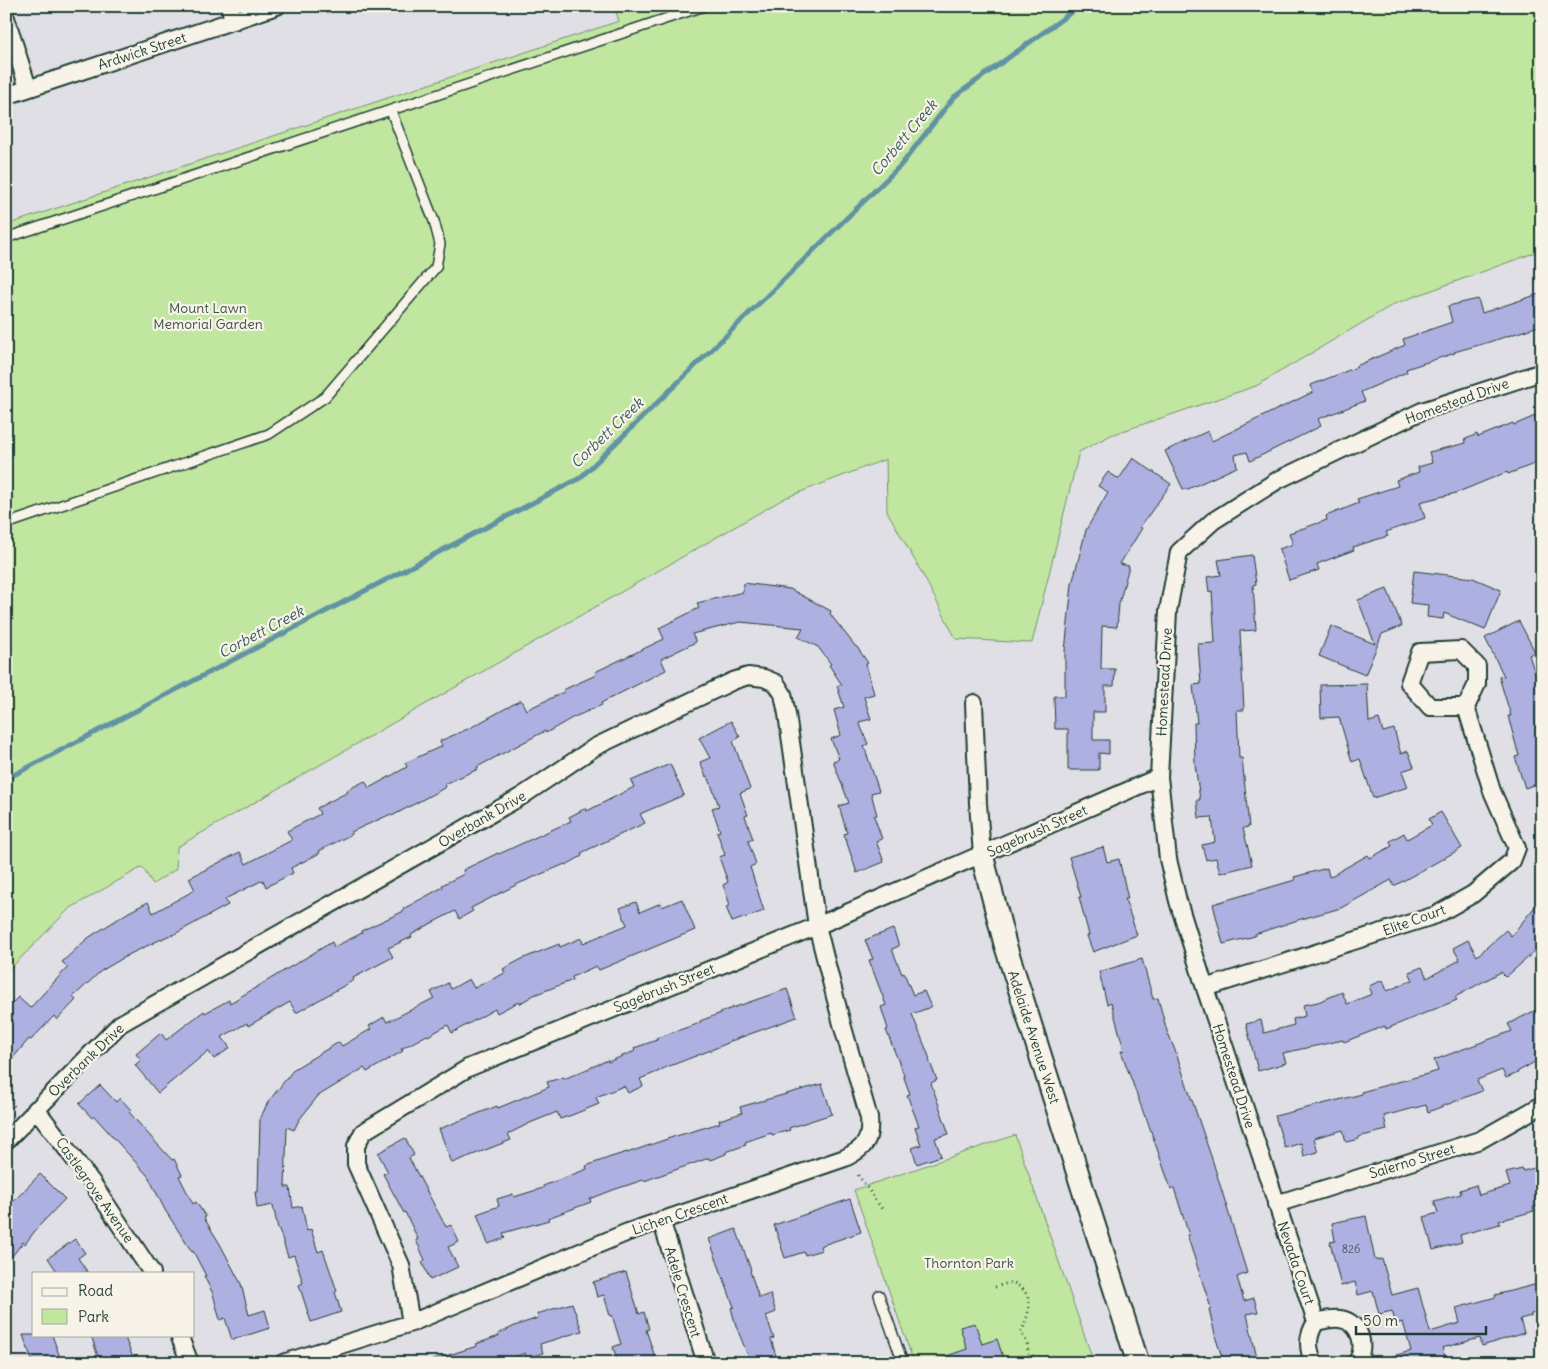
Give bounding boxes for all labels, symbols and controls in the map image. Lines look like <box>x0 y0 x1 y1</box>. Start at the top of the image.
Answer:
street label: Ardwick Street <box>96 28 189 74</box>
water label: Corbett Creek <box>866 95 942 180</box>
park label: Mount Lawn Memorial Garden <box>153 299 263 333</box>
street label: Homestead Drive <box>1403 374 1511 428</box>
water label: Corbett Creek <box>566 392 648 472</box>
water label: Corbett Creek <box>215 601 308 662</box>
street label: Homestead Drive <box>1152 627 1176 737</box>
street label: Overbank Drive <box>435 787 529 851</box>
street label: Sagebrush Street <box>984 801 1090 861</box>
street label: Elite Court <box>1380 900 1448 940</box>
street label: Sagebrush Street <box>611 959 718 1017</box>
street label: Adelaide Avenue West <box>1004 968 1064 1106</box>
street label: Overbank Drive <box>44 1019 128 1101</box>
street label: Homestead Drive <box>1209 1021 1259 1131</box>
street label: Castlegrove Avenue <box>52 1134 138 1246</box>
street label: Salerno Street <box>1367 1139 1457 1183</box>
street label: Lichen Crescent <box>630 1189 731 1239</box>
street label: Nevada Court <box>1273 1219 1319 1307</box>
house number: 826 <box>1342 1242 1360 1256</box>
street label: Adele Crescent <box>661 1244 705 1340</box>
park label: Thornton Park <box>924 1254 1014 1272</box>
legend <box>32 1272 195 1336</box>
text: Road <box>78 1281 113 1300</box>
scale bar <box>1356 1304 1486 1336</box>
text: Park <box>78 1307 109 1326</box>
text: 50 m <box>1363 1311 1398 1330</box>

